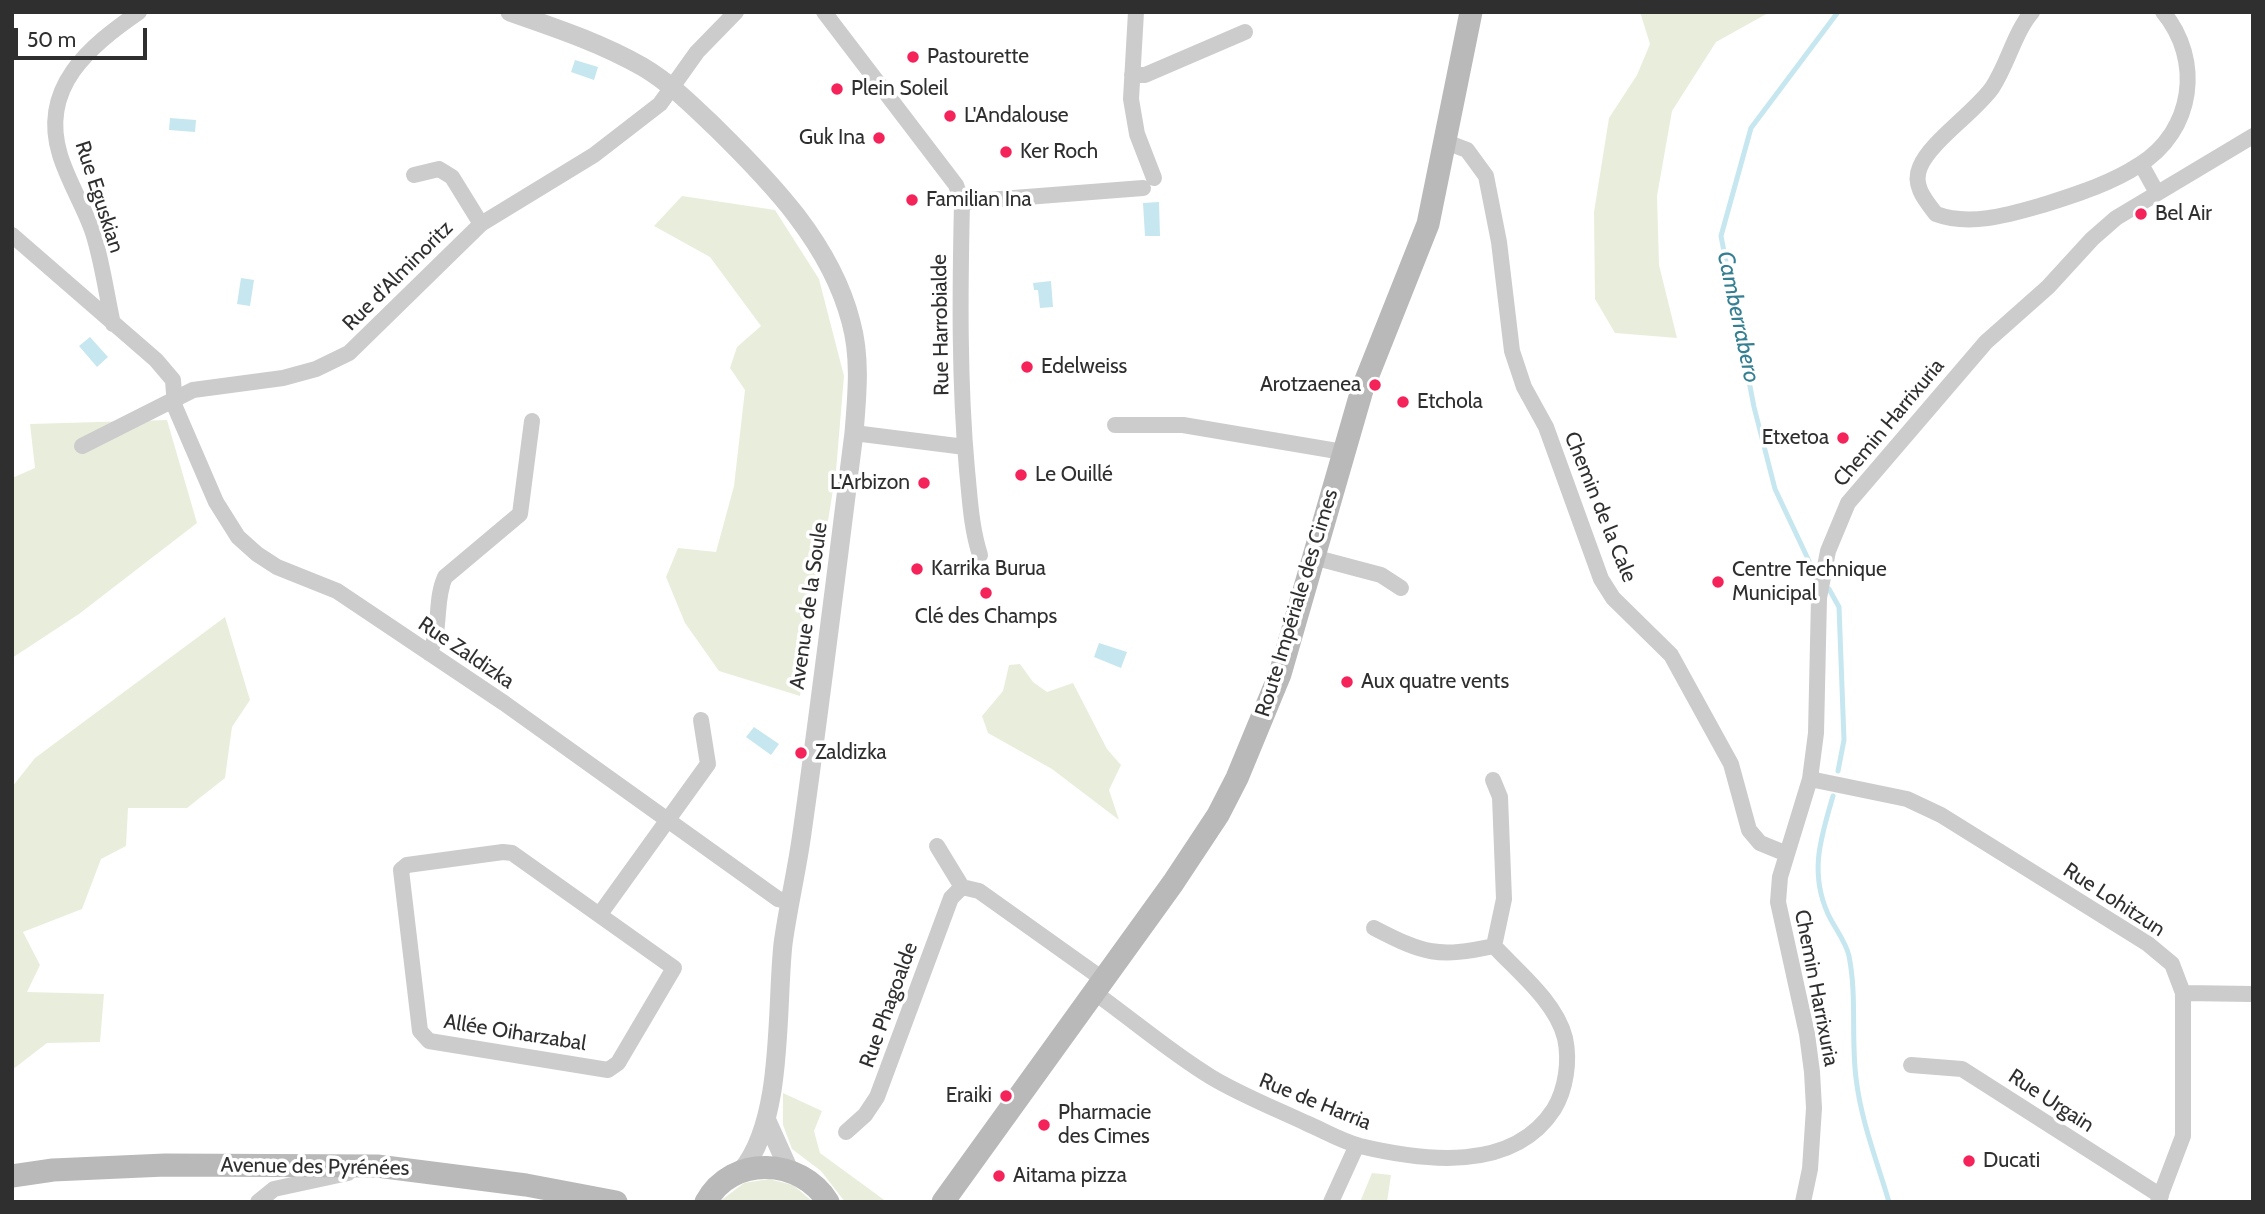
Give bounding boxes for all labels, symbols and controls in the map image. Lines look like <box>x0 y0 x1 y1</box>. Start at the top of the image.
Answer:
scale bar <box>18 14 150 58</box>
text: 50 m <box>27 27 76 52</box>
place label: Pastourette <box>927 44 1029 70</box>
marker: Pastourette <box>905 49 921 65</box>
place label: Plein Soleil <box>851 76 948 102</box>
marker: Plein Soleil <box>829 81 845 97</box>
place label: L'Andalouse <box>964 103 1069 129</box>
marker: L'Andalouse <box>942 108 958 124</box>
place label: Guk Ina <box>799 125 865 151</box>
marker: Guk Ina <box>871 130 887 146</box>
street label: Rue Eguskian <box>69 138 129 256</box>
place label: Ker Roch <box>1020 139 1098 165</box>
marker: Ker Roch <box>998 144 1014 160</box>
place label: Familian Ina <box>926 187 1032 213</box>
marker: Familian Ina <box>904 192 920 208</box>
place label: Bel Air <box>2155 201 2212 227</box>
marker: Bel Air <box>2133 206 2149 222</box>
street label: Rue d'Alminoritz <box>338 216 458 336</box>
water label: Camberrabero <box>1711 249 1765 385</box>
street label: Rue Harrobialde <box>927 254 955 396</box>
place label: Edelweiss <box>1041 354 1127 380</box>
street label: Chemin Harrixuria <box>1828 354 1950 492</box>
marker: Edelweiss <box>1019 359 1035 375</box>
place label: Arotzaenea <box>1260 372 1361 398</box>
marker: Arotzaenea <box>1367 377 1383 393</box>
place label: Etchola <box>1417 389 1483 415</box>
marker: Etchola <box>1395 394 1411 410</box>
place label: Etxetoa <box>1762 425 1829 451</box>
street label: Chemin de la Cale <box>1558 428 1642 586</box>
marker: Etxetoa <box>1835 430 1851 446</box>
place label: Le Ouillé <box>1035 462 1113 488</box>
marker: Le Ouillé <box>1013 467 1029 483</box>
place label: L'Arbizon <box>830 470 910 496</box>
marker: L'Arbizon <box>916 475 932 491</box>
street label: Route Impériale des Cimes <box>1250 486 1344 720</box>
street label: Avenue de la Soule <box>785 521 833 691</box>
place label: Karrika Burua <box>931 556 1046 582</box>
place label: Centre Technique Municipal <box>1732 557 1887 607</box>
marker: Karrika Burua <box>909 561 925 577</box>
marker: Centre Technique Municipal <box>1710 574 1726 590</box>
marker: Clé des Champs <box>978 585 994 601</box>
place label: Clé des Champs <box>915 604 1057 630</box>
street label: Rue Zaldizka <box>413 612 519 694</box>
place label: Aux quatre vents <box>1361 669 1509 695</box>
marker: Aux quatre vents <box>1339 674 1355 690</box>
place label: Zaldizka <box>815 740 887 766</box>
marker: Zaldizka <box>793 745 809 761</box>
street label: Rue Lohitzun <box>2058 858 2170 942</box>
street label: Chemin Harrixuria <box>1788 908 1844 1068</box>
street label: Rue Phagoalde <box>855 939 923 1071</box>
street label: Allée Oiharzabal <box>442 1009 588 1057</box>
street label: Rue Urgain <box>2003 1064 2099 1138</box>
street label: Rue de Harria <box>1255 1068 1375 1136</box>
place label: Eraiki <box>946 1083 992 1109</box>
marker: Eraiki <box>998 1088 1014 1104</box>
place label: Pharmacie des Cimes <box>1058 1100 1151 1150</box>
marker: Pharmacie des Cimes <box>1036 1117 1052 1133</box>
place label: Ducati <box>1983 1148 2040 1174</box>
street label: Avenue des Pyrénées <box>220 1153 410 1181</box>
marker: Ducati <box>1961 1153 1977 1169</box>
place label: Aitama pizza <box>1013 1163 1127 1189</box>
marker: Aitama pizza <box>991 1168 1007 1184</box>

